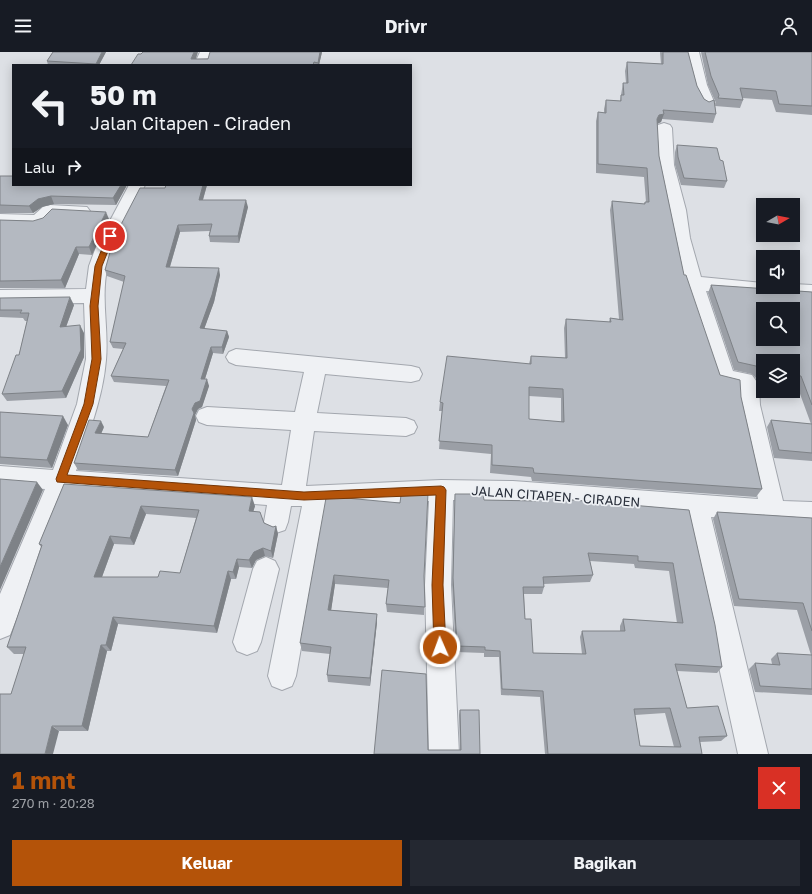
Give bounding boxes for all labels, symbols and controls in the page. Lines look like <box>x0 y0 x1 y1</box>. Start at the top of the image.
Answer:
icon: menu <box>12 15 34 37</box>
text: Drivr <box>385 15 427 37</box>
icon: person <box>778 15 800 37</box>
text: 50 m <box>90 78 157 111</box>
icon: left <box>24 80 76 132</box>
text: Jalan Citapen - Ciraden <box>90 112 291 134</box>
icon: right <box>63 156 85 178</box>
text: Lalu <box>24 158 55 176</box>
north arrow <box>756 198 800 242</box>
map controls <box>756 198 800 398</box>
pin <box>93 219 127 253</box>
icon: arrive <box>99 225 121 247</box>
button: sound <box>756 250 800 294</box>
button: search <box>756 302 800 346</box>
button: layers <box>756 354 800 398</box>
street label: JALAN CITAPEN - CIRADEN <box>471 482 641 510</box>
position arrow <box>419 626 461 668</box>
text: 1 mnt <box>12 765 75 794</box>
button: close <box>758 767 800 809</box>
text: 270 m · 20:28 <box>12 795 95 811</box>
button: Keluar <box>12 840 402 886</box>
button: Bagikan <box>410 840 800 886</box>

